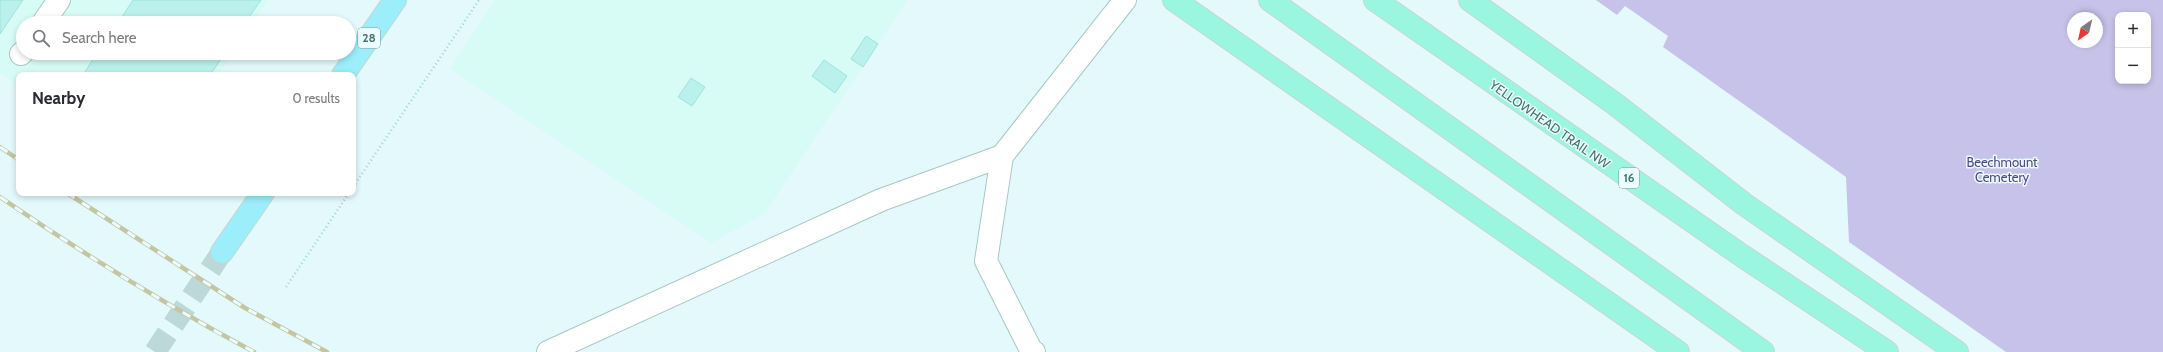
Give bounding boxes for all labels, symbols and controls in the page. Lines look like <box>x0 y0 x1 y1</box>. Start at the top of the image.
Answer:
north arrow <box>2067 12 2103 48</box>
map controls <box>2115 12 2151 84</box>
button: + <box>2115 12 2151 48</box>
search box <box>16 16 356 60</box>
icon: search <box>30 27 52 49</box>
road number: 28 <box>358 28 380 48</box>
text: Search here <box>62 29 137 47</box>
button: − <box>2115 48 2151 84</box>
street label: YELLOWHEAD TRAIL NW <box>1486 76 1614 172</box>
text: Nearby <box>32 88 85 108</box>
text: 0 results <box>292 90 340 106</box>
park label: Beechmount Cemetery <box>1967 154 2038 185</box>
road number: 16 <box>1619 168 1639 188</box>

